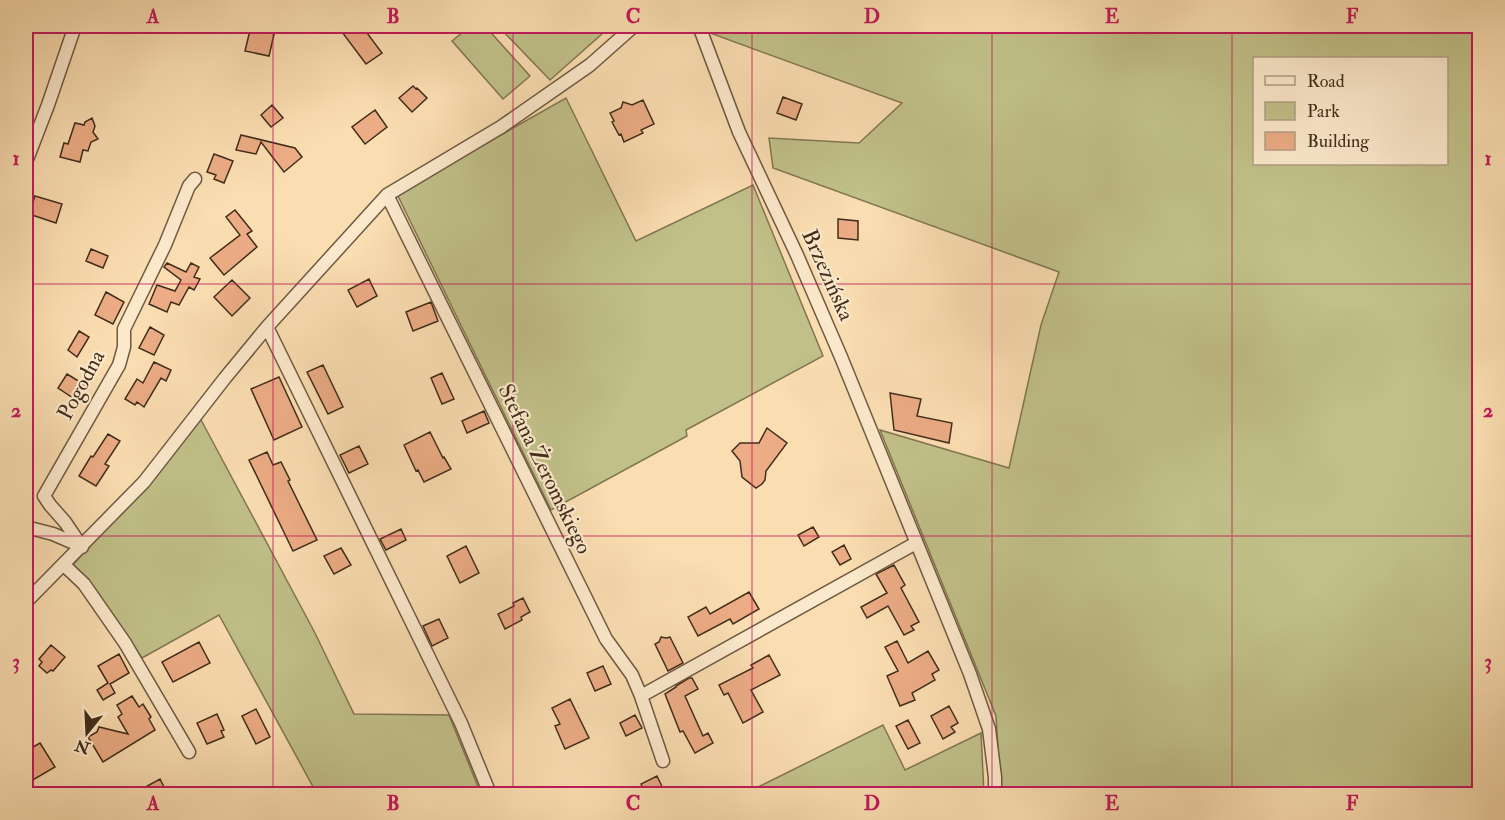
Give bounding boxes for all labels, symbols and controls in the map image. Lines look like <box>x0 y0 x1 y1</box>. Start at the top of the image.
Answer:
text: A <box>146 4 160 29</box>
text: B <box>386 4 400 29</box>
text: C <box>626 4 640 29</box>
text: D <box>864 4 880 29</box>
text: E <box>1105 4 1120 29</box>
text: F <box>1346 4 1359 29</box>
legend <box>1253 57 1448 165</box>
text: Road <box>1307 70 1345 93</box>
text: Park <box>1307 100 1340 123</box>
text: Building <box>1307 130 1370 153</box>
text: 1 <box>12 146 20 171</box>
text: 1 <box>1484 146 1492 171</box>
street label: Brzezińska <box>795 225 861 326</box>
street label: Pogodna <box>51 344 112 425</box>
street label: Stefana Żeromskiego <box>492 379 599 559</box>
text: 2 <box>11 398 21 423</box>
text: 2 <box>1483 398 1493 423</box>
text: 3 <box>12 649 20 674</box>
text: 3 <box>1484 649 1492 674</box>
north arrow <box>57 703 117 763</box>
text: N <box>72 734 94 758</box>
text: A <box>146 791 160 816</box>
text: B <box>386 791 400 816</box>
text: C <box>626 791 640 816</box>
text: D <box>864 791 880 816</box>
text: E <box>1105 791 1120 816</box>
text: F <box>1346 791 1359 816</box>

